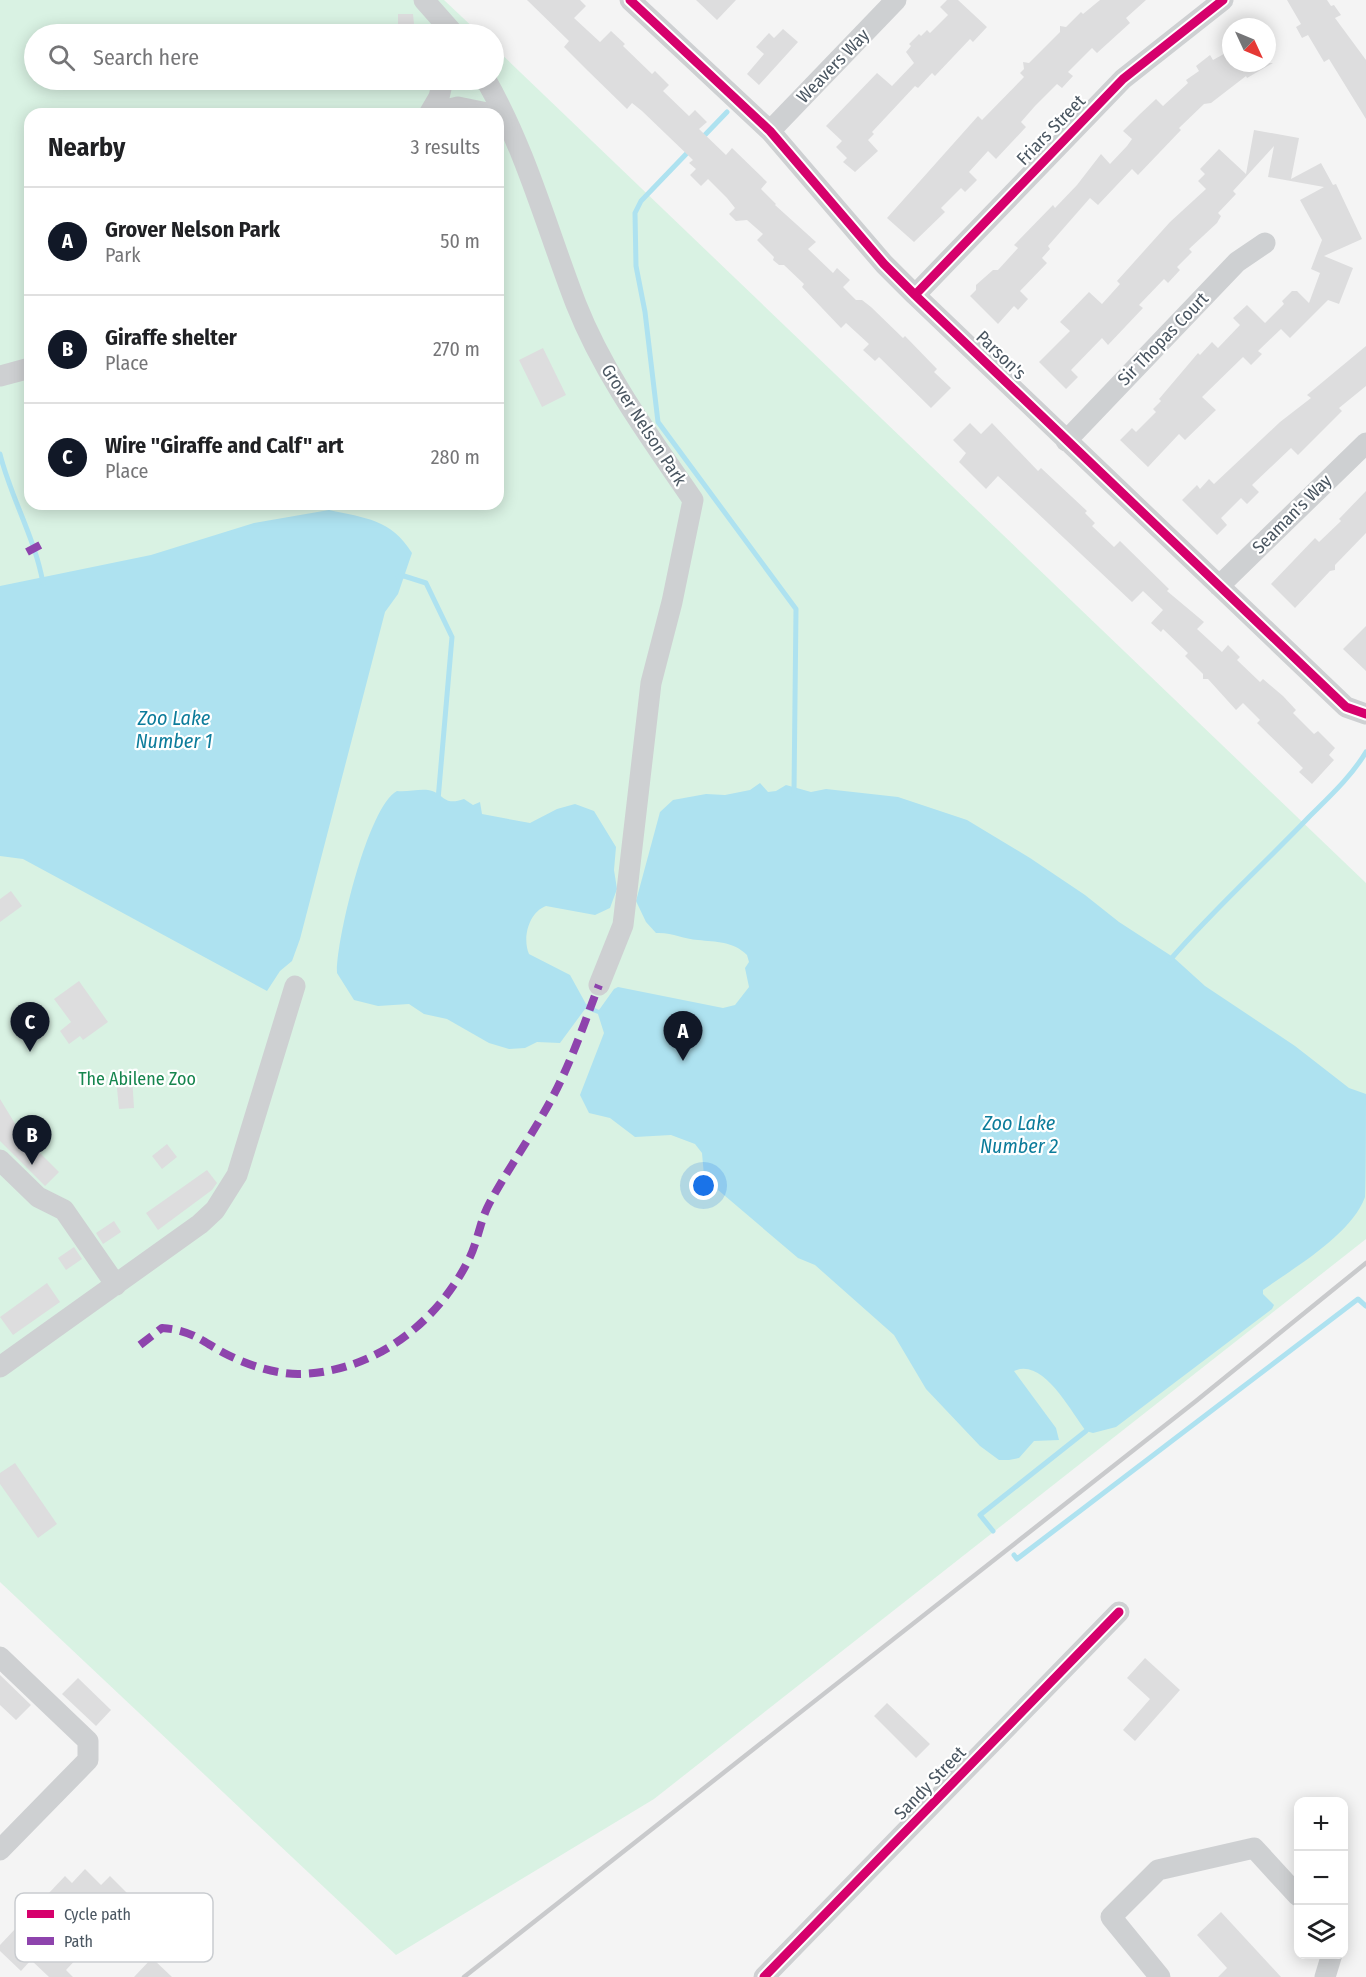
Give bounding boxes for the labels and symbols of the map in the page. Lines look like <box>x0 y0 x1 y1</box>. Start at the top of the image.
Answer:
north arrow <box>1222 18 1276 72</box>
street label: Weavers Way <box>792 24 874 108</box>
street label: Friars Street <box>1012 90 1090 170</box>
street label: Sir Thopas Court <box>1113 288 1213 390</box>
street label: Parson's <box>971 326 1031 384</box>
street label: Grover Nelson Park <box>597 360 692 490</box>
street label: Seaman's Way <box>1248 470 1336 558</box>
water label: Zoo Lake Number 1 <box>135 706 213 753</box>
pin: C <box>10 1002 50 1052</box>
pin: A <box>664 1012 702 1061</box>
park label: The Abilene Zoo <box>78 1068 196 1090</box>
water label: Zoo Lake Number 2 <box>980 1111 1058 1158</box>
pin: B <box>12 1116 51 1165</box>
your location <box>689 1171 718 1200</box>
street label: Sandy Street <box>890 1742 970 1824</box>
legend <box>15 1893 213 1962</box>
text: Cycle path <box>64 1905 131 1924</box>
text: Path <box>64 1932 93 1951</box>

